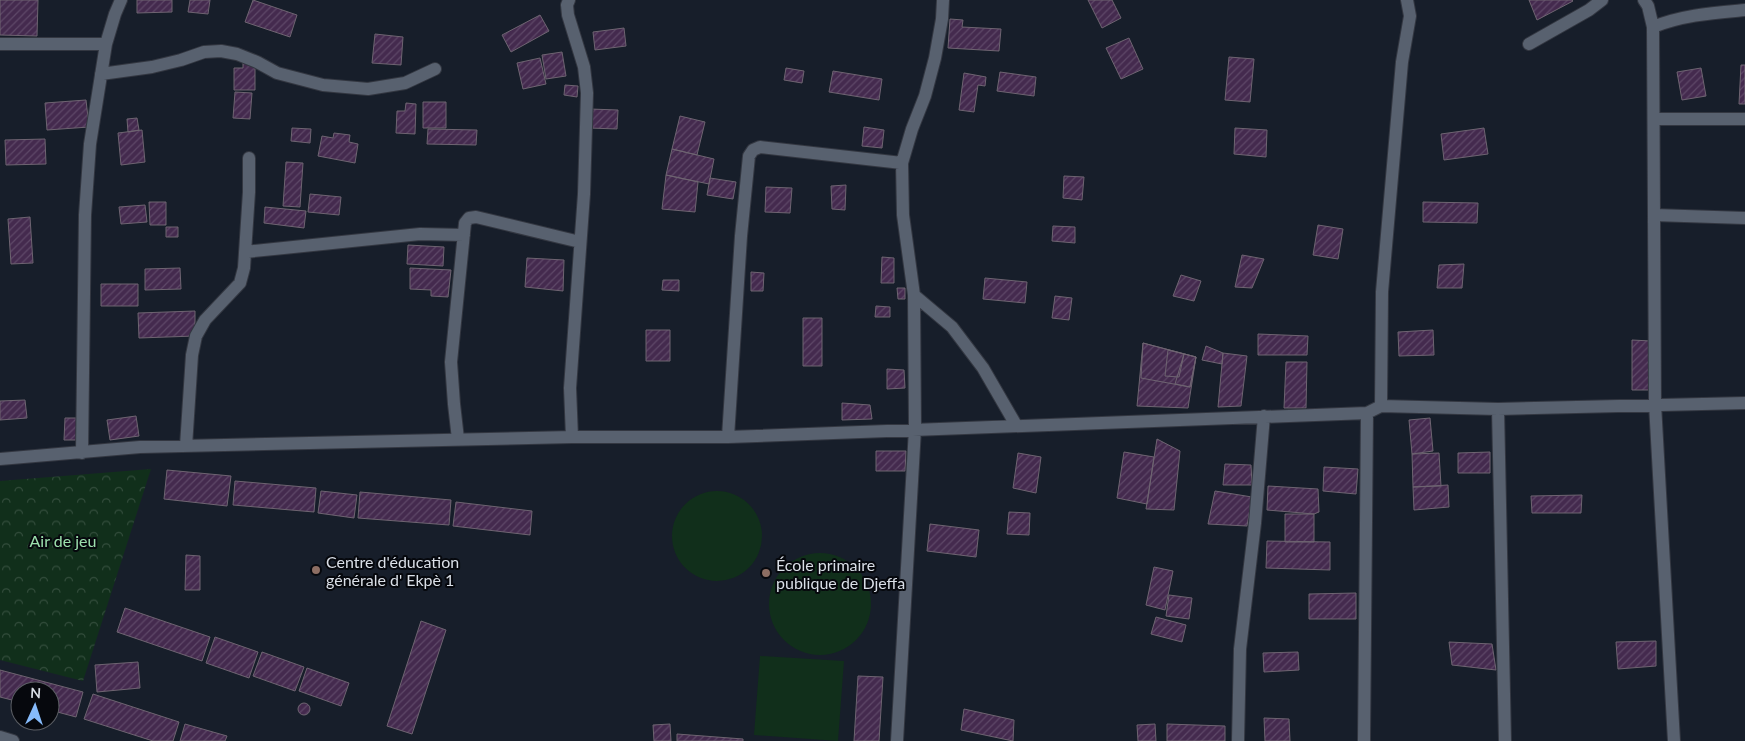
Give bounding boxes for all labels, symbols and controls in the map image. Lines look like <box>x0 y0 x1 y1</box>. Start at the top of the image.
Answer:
park label: Air de jeu <box>30 531 96 550</box>
place label: Centre d'éducation générale d' Ekpè 1 <box>326 552 459 589</box>
place label: École primaire publique de Djeffa <box>776 555 905 592</box>
marker: Centre d'éducation générale d' Ekpè 1 <box>310 564 322 576</box>
marker: École primaire publique de Djeffa <box>760 567 772 579</box>
north arrow <box>10 681 60 731</box>
text: N <box>30 684 42 701</box>

